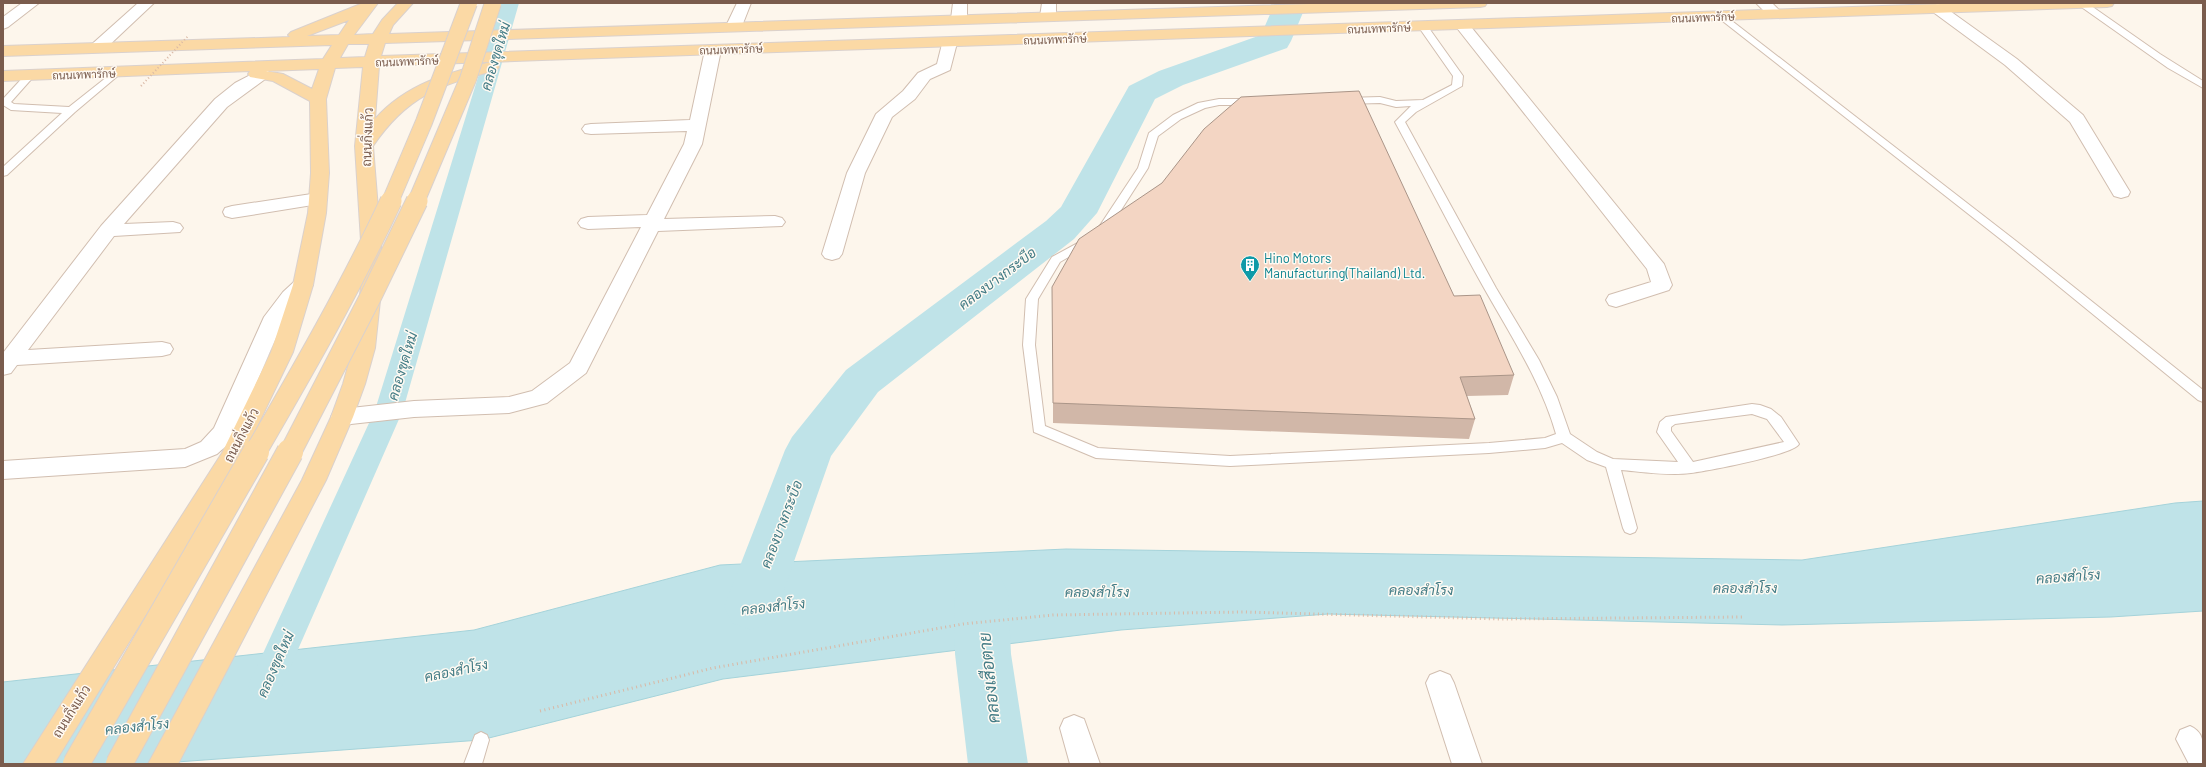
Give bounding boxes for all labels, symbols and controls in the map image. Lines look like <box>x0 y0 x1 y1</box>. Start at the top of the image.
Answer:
street label: ถนนเทพารักษ์ <box>1671 8 1735 25</box>
water label: คลองขุดใหม่ <box>477 19 516 93</box>
street label: ถนนเทพารักษ์ <box>1347 19 1411 36</box>
street label: ถนนเทพารักษ์ <box>1023 30 1087 47</box>
street label: ถนนเทพารักษ์ <box>699 40 763 57</box>
street label: ถนนเทพารักษ์ <box>375 52 439 69</box>
street label: ถนนเทพารักษ์ <box>52 65 116 82</box>
street label: ถนนกิ่งแก้ว <box>355 107 376 167</box>
water label: คลองบางกระบือ <box>955 243 1039 313</box>
place label: Hino Motors Manufacturing(Thailand) Ltd. <box>1264 250 1425 281</box>
building icon: Hino Motors Manufacturing(Thailand) Ltd. <box>1239 254 1261 282</box>
water label: คลองขุดใหม่ <box>384 329 423 403</box>
street label: ถนนกิ่งแก้ว <box>217 404 262 465</box>
water label: คลองบางกระบือ <box>756 478 806 570</box>
water label: คลองสำโรง <box>2035 565 2101 587</box>
water label: คลองสำโรง <box>1713 579 1777 596</box>
water label: คลองสำโรง <box>1389 581 1453 598</box>
water label: คลองสำโรง <box>1065 583 1129 600</box>
water label: คลองสำโรง <box>740 594 806 618</box>
water label: คลองขุดใหม่ <box>253 627 299 701</box>
water label: คลองเสือตาย <box>973 631 1003 724</box>
water label: คลองสำโรง <box>423 655 489 685</box>
street label: ถนนกิ่งแก้ว <box>46 680 93 740</box>
water label: คลองสำโรง <box>104 714 170 738</box>

